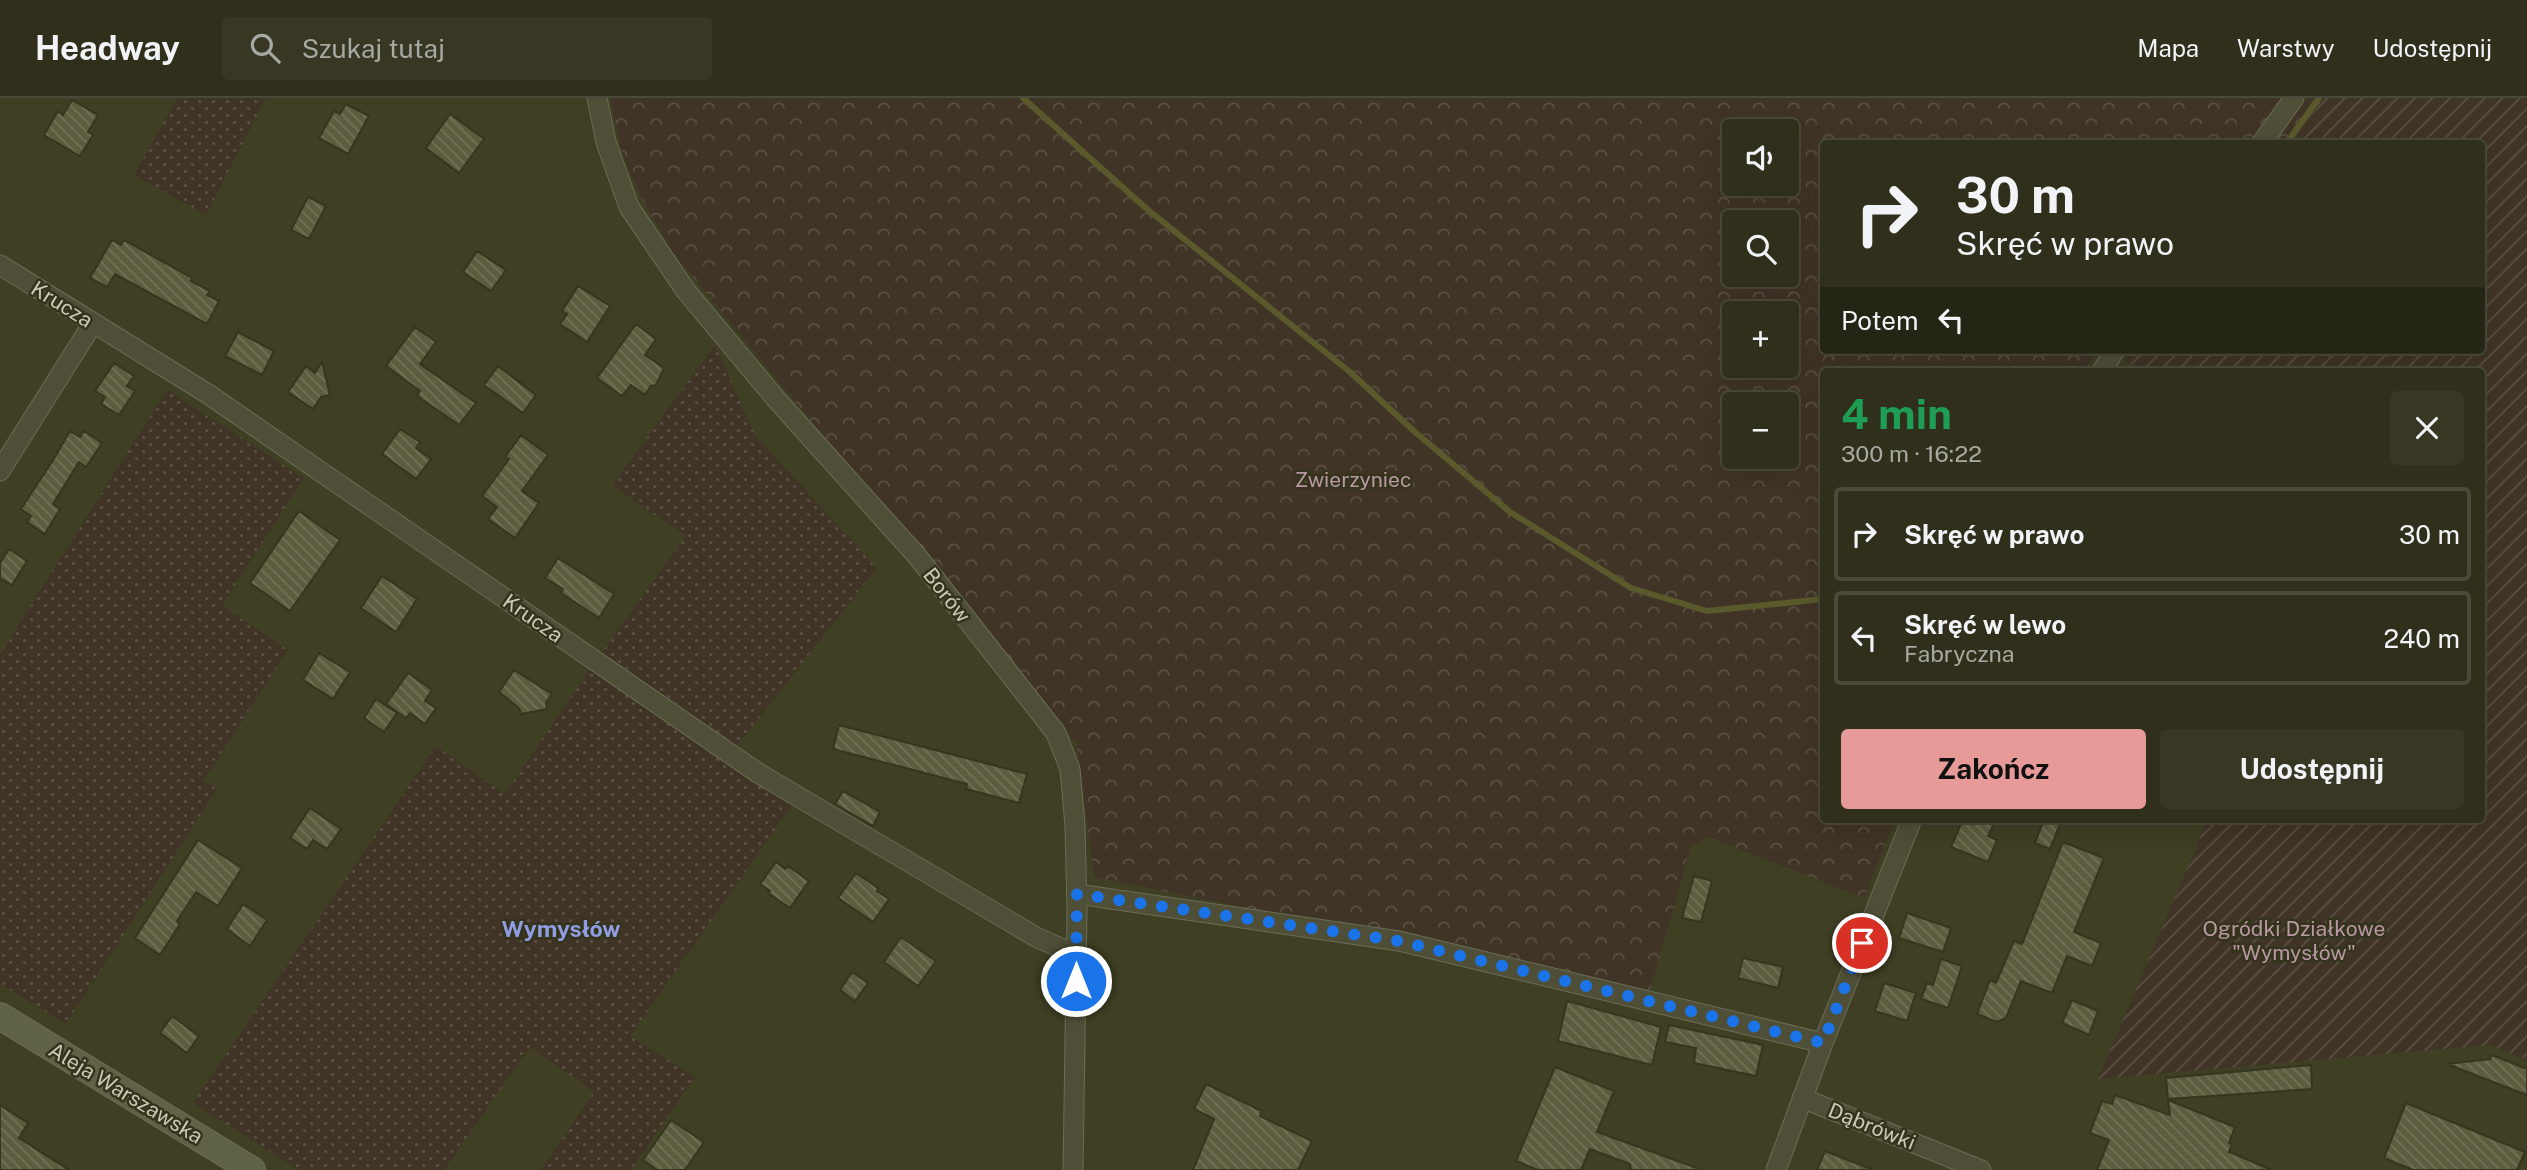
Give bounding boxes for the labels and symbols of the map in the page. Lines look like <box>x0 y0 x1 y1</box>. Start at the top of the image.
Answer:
street label: Krucza <box>27 275 97 333</box>
park label: Zwierzyniec <box>1295 467 1411 492</box>
street label: Borów <box>918 563 976 627</box>
street label: Krucza <box>498 588 568 648</box>
pin <box>1832 913 1892 973</box>
district label: Wymysłów <box>501 915 621 942</box>
park label: Ogródki Działkowe "Wymysłów" <box>2203 916 2385 965</box>
position arrow <box>1039 944 1113 1018</box>
street label: Aleja Warszawska <box>44 1037 208 1149</box>
street label: Dąbrówki <box>1825 1097 1919 1155</box>

